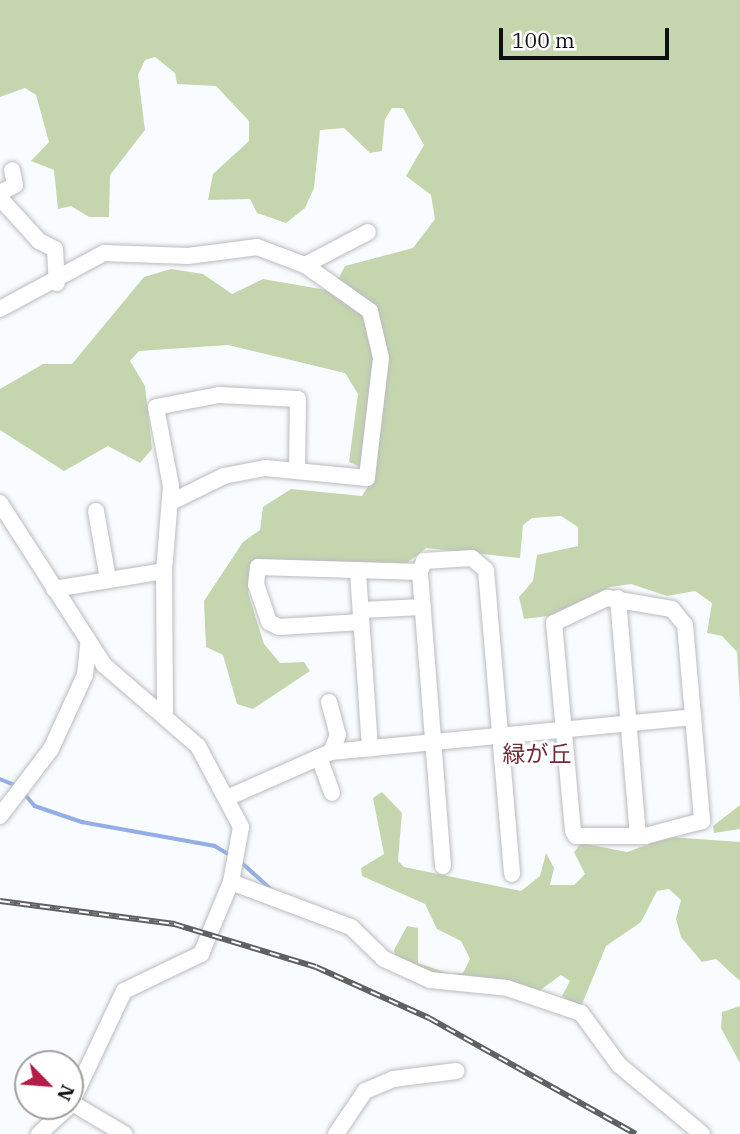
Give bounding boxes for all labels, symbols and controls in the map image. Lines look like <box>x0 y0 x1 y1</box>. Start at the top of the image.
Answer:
scale bar <box>502 14 672 58</box>
text: 100 m <box>512 26 575 54</box>
district label: 緑が丘 <box>503 739 571 767</box>
north arrow <box>14 1050 84 1120</box>
text: N <box>52 1081 80 1105</box>

